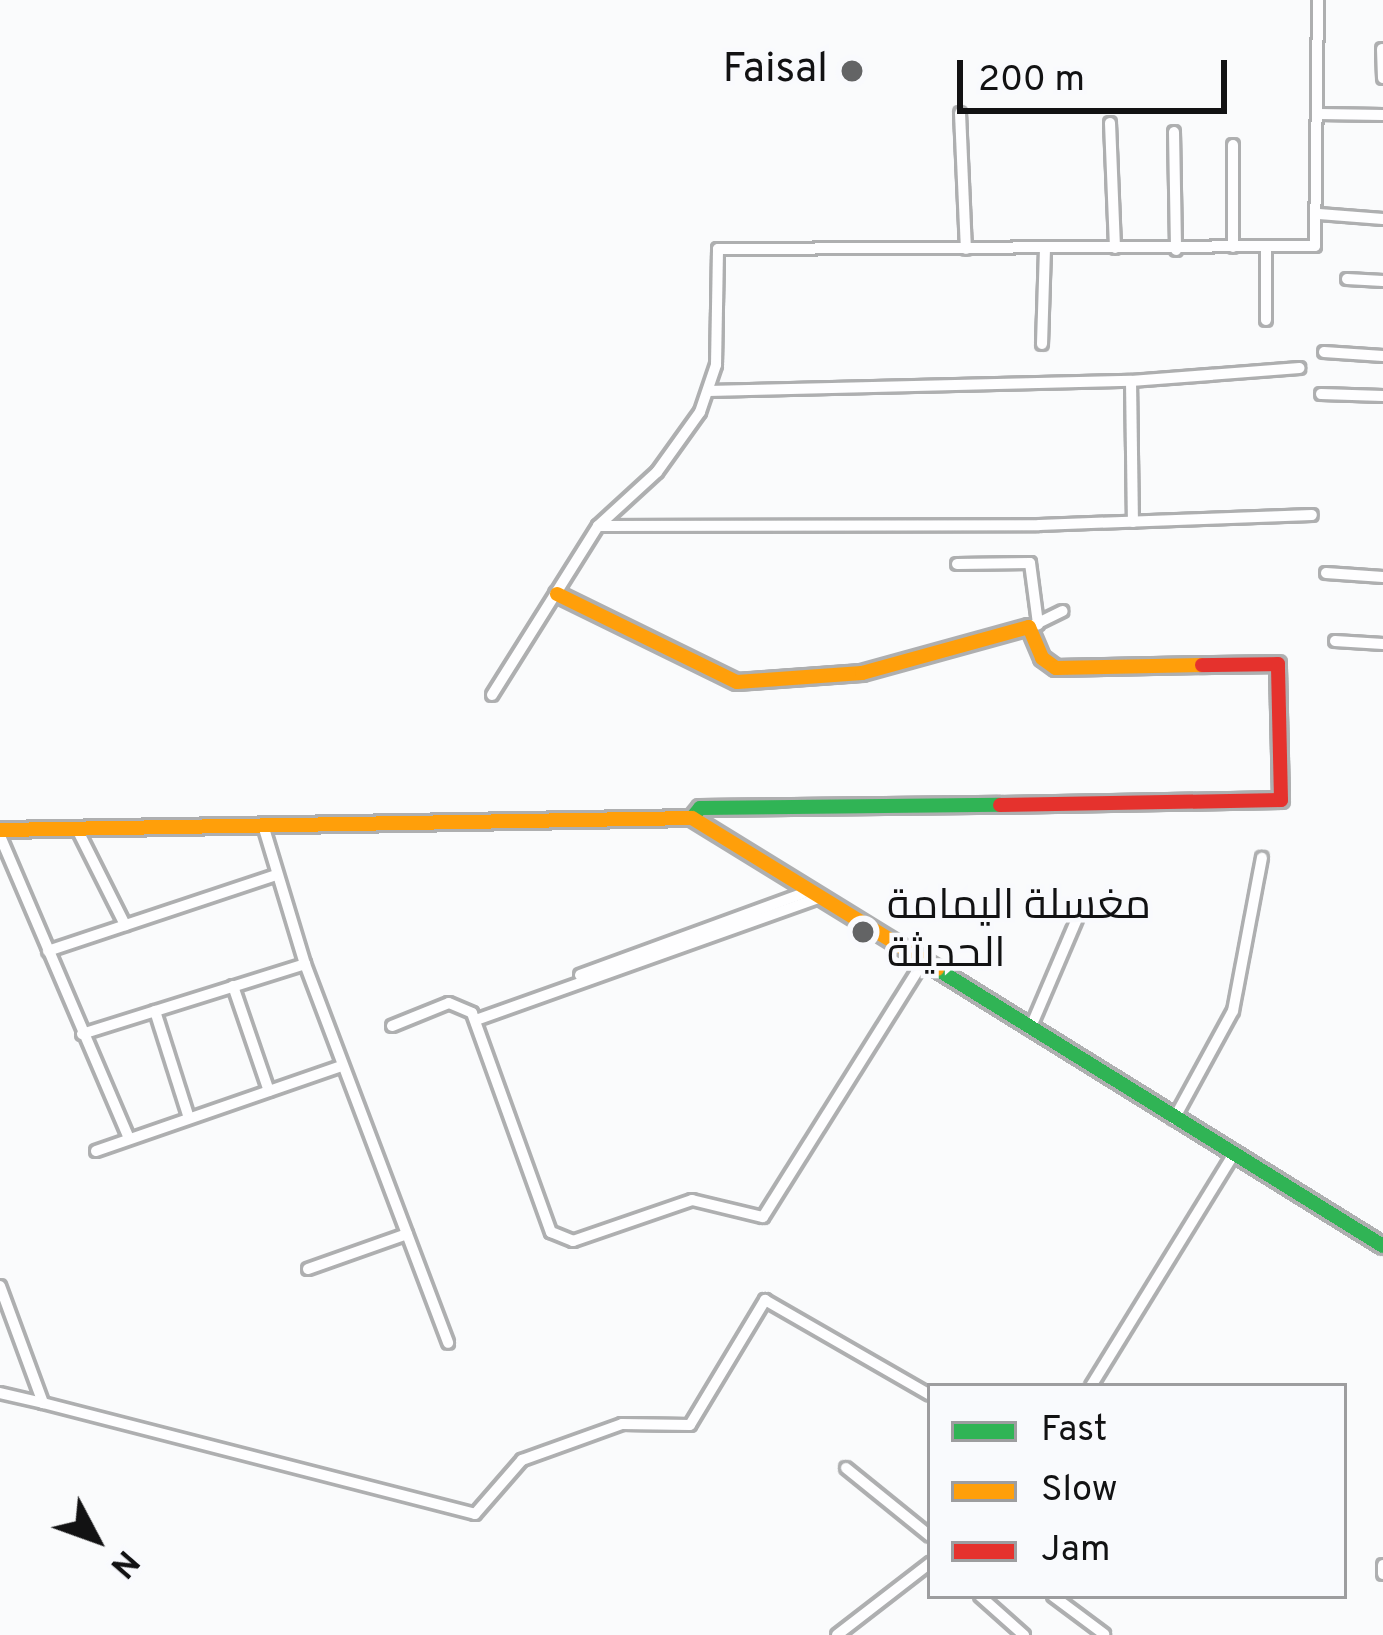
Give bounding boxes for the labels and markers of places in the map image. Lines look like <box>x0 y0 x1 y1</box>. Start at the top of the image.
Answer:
place label: Faisal <box>723 46 828 96</box>
marker: Faisal <box>839 58 865 84</box>
place label: مغسلة اليمامة الحديثة <box>887 883 1151 982</box>
marker: مغسلة اليمامة الحديثة <box>850 919 876 945</box>

